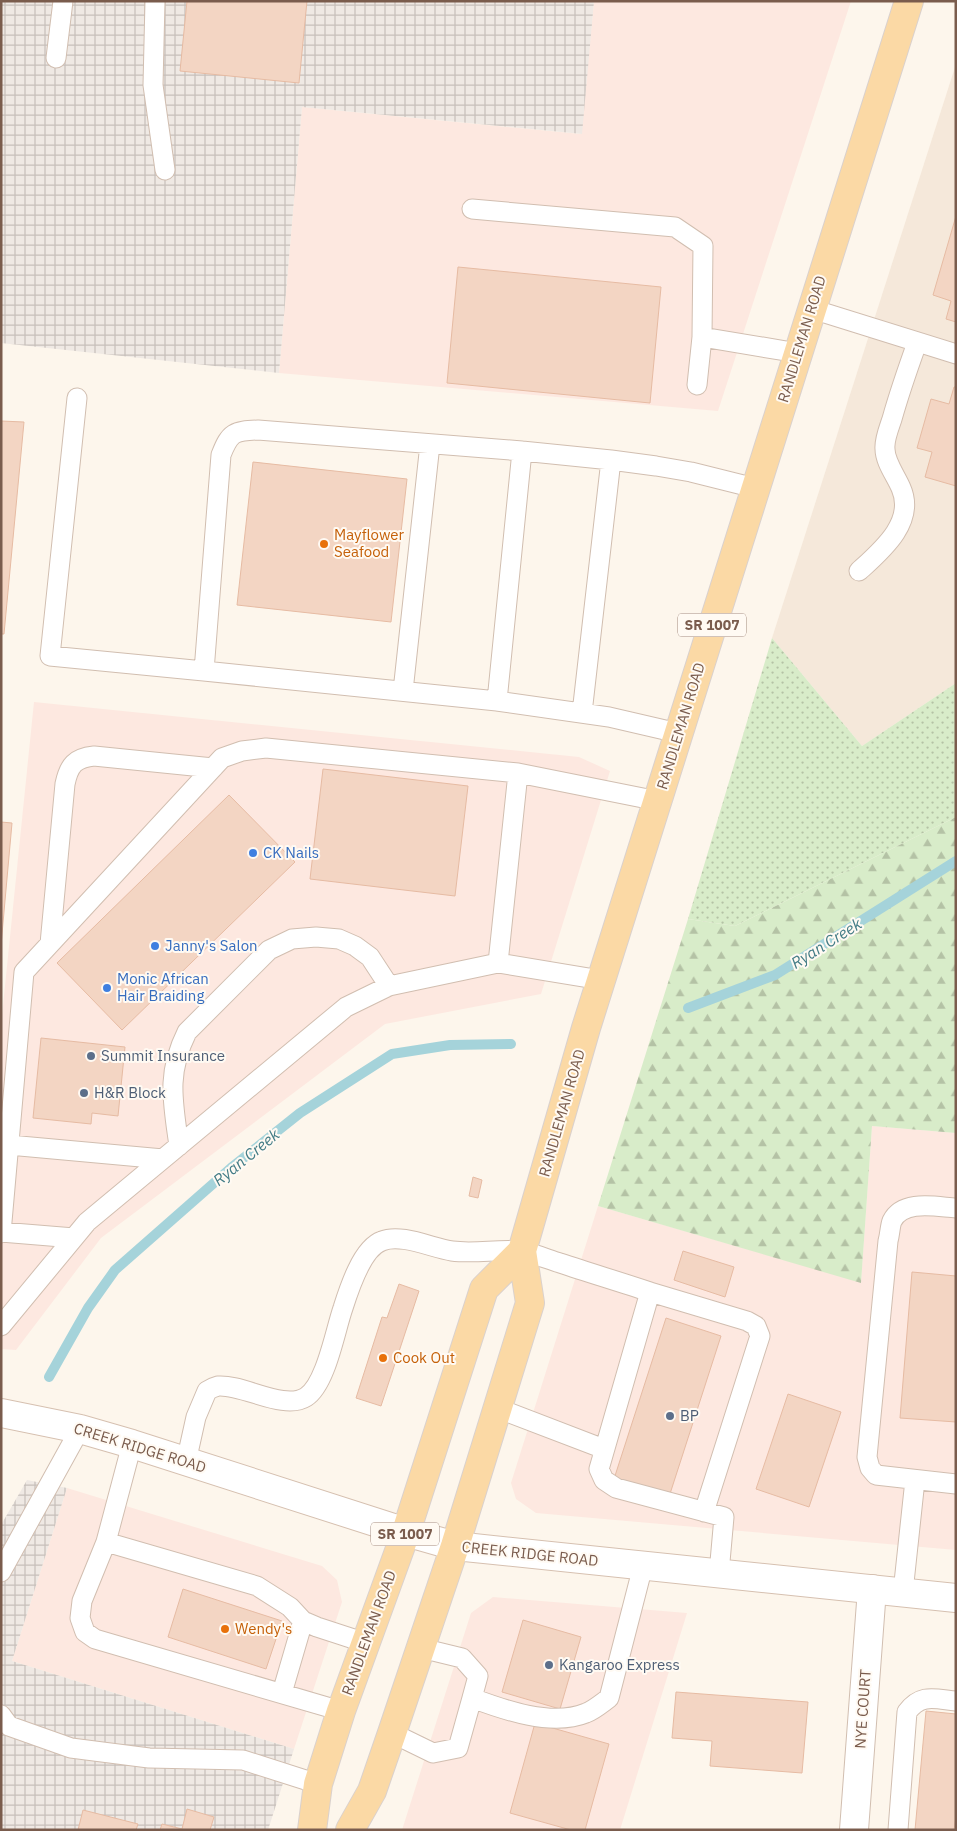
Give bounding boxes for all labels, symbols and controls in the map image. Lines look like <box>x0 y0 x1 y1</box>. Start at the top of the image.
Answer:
street label: RANDLEMAN ROAD <box>773 273 830 405</box>
place label: Mayflower Seafood <box>334 525 405 561</box>
marker: Mayflower Seafood <box>318 538 330 550</box>
road number: SR 1007 <box>678 614 746 636</box>
street label: RANDLEMAN ROAD <box>652 660 709 792</box>
place label: CK Nails <box>263 843 319 862</box>
marker: CK Nails <box>247 847 259 859</box>
water label: Ryan Creek <box>787 913 866 973</box>
place label: Janny's Salon <box>165 936 258 955</box>
marker: Janny's Salon <box>149 940 161 952</box>
place label: Monic African Hair Braiding <box>117 969 209 1005</box>
marker: Monic African Hair Braiding <box>101 982 113 994</box>
place label: Summit Insurance <box>101 1046 225 1065</box>
street label: RANDLEMAN ROAD <box>534 1047 589 1179</box>
marker: Summit Insurance <box>85 1050 97 1062</box>
place label: H&R Block <box>94 1083 166 1102</box>
marker: H&R Block <box>78 1087 90 1099</box>
water label: Ryan Creek <box>209 1124 284 1190</box>
place label: Cook Out <box>393 1348 455 1367</box>
marker: Cook Out <box>377 1352 389 1364</box>
place label: BP <box>680 1406 699 1425</box>
marker: BP <box>664 1410 676 1422</box>
street label: CREEK RIDGE ROAD <box>72 1418 209 1477</box>
road number: SR 1007 <box>371 1522 439 1546</box>
street label: CREEK RIDGE ROAD <box>461 1537 599 1570</box>
street label: RANDLEMAN ROAD <box>337 1568 400 1698</box>
place label: Wendy's <box>235 1619 292 1638</box>
marker: Wendy's <box>219 1623 231 1635</box>
place label: Kangaroo Express <box>559 1655 680 1674</box>
marker: Kangaroo Express <box>543 1659 555 1671</box>
street label: NYE COURT <box>850 1668 875 1749</box>

